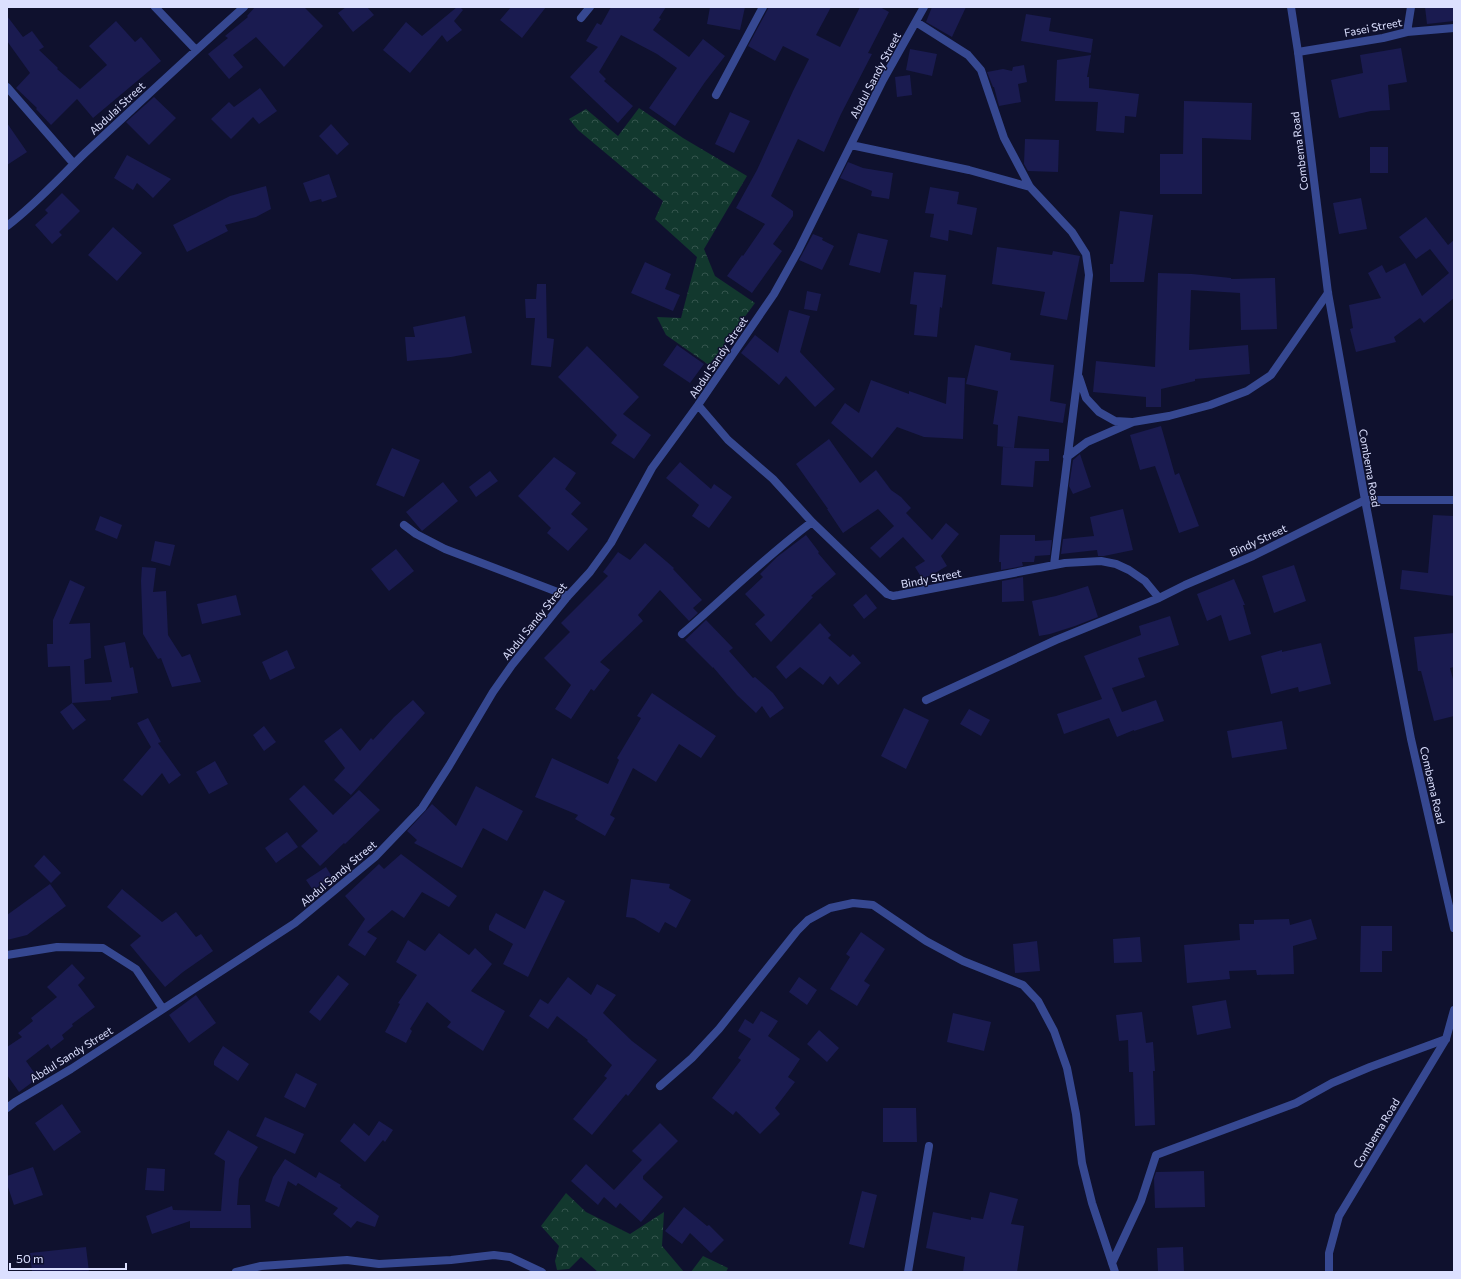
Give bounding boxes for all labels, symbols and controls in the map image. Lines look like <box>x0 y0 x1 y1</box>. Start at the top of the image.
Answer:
street label: Fasei Street <box>1343 15 1404 39</box>
street label: Abdul Sandy Street <box>847 29 903 120</box>
street label: Abdulai Street <box>87 79 148 137</box>
street label: Combema Road <box>1288 111 1310 191</box>
street label: Abdul Sandy Street <box>686 313 750 400</box>
street label: Combema Road <box>1357 428 1383 508</box>
street label: Bindy Street <box>1227 521 1289 559</box>
street label: Bindy Street <box>900 566 963 590</box>
street label: Abdul Sandy Street <box>499 580 569 662</box>
street label: Combema Road <box>1418 745 1448 825</box>
street label: Abdul Sandy Street <box>297 837 379 909</box>
street label: Abdul Sandy Street <box>27 1023 115 1085</box>
street label: Combema Road <box>1350 1096 1402 1170</box>
scale bar <box>10 1245 126 1271</box>
text: 50 m <box>16 1251 44 1265</box>

